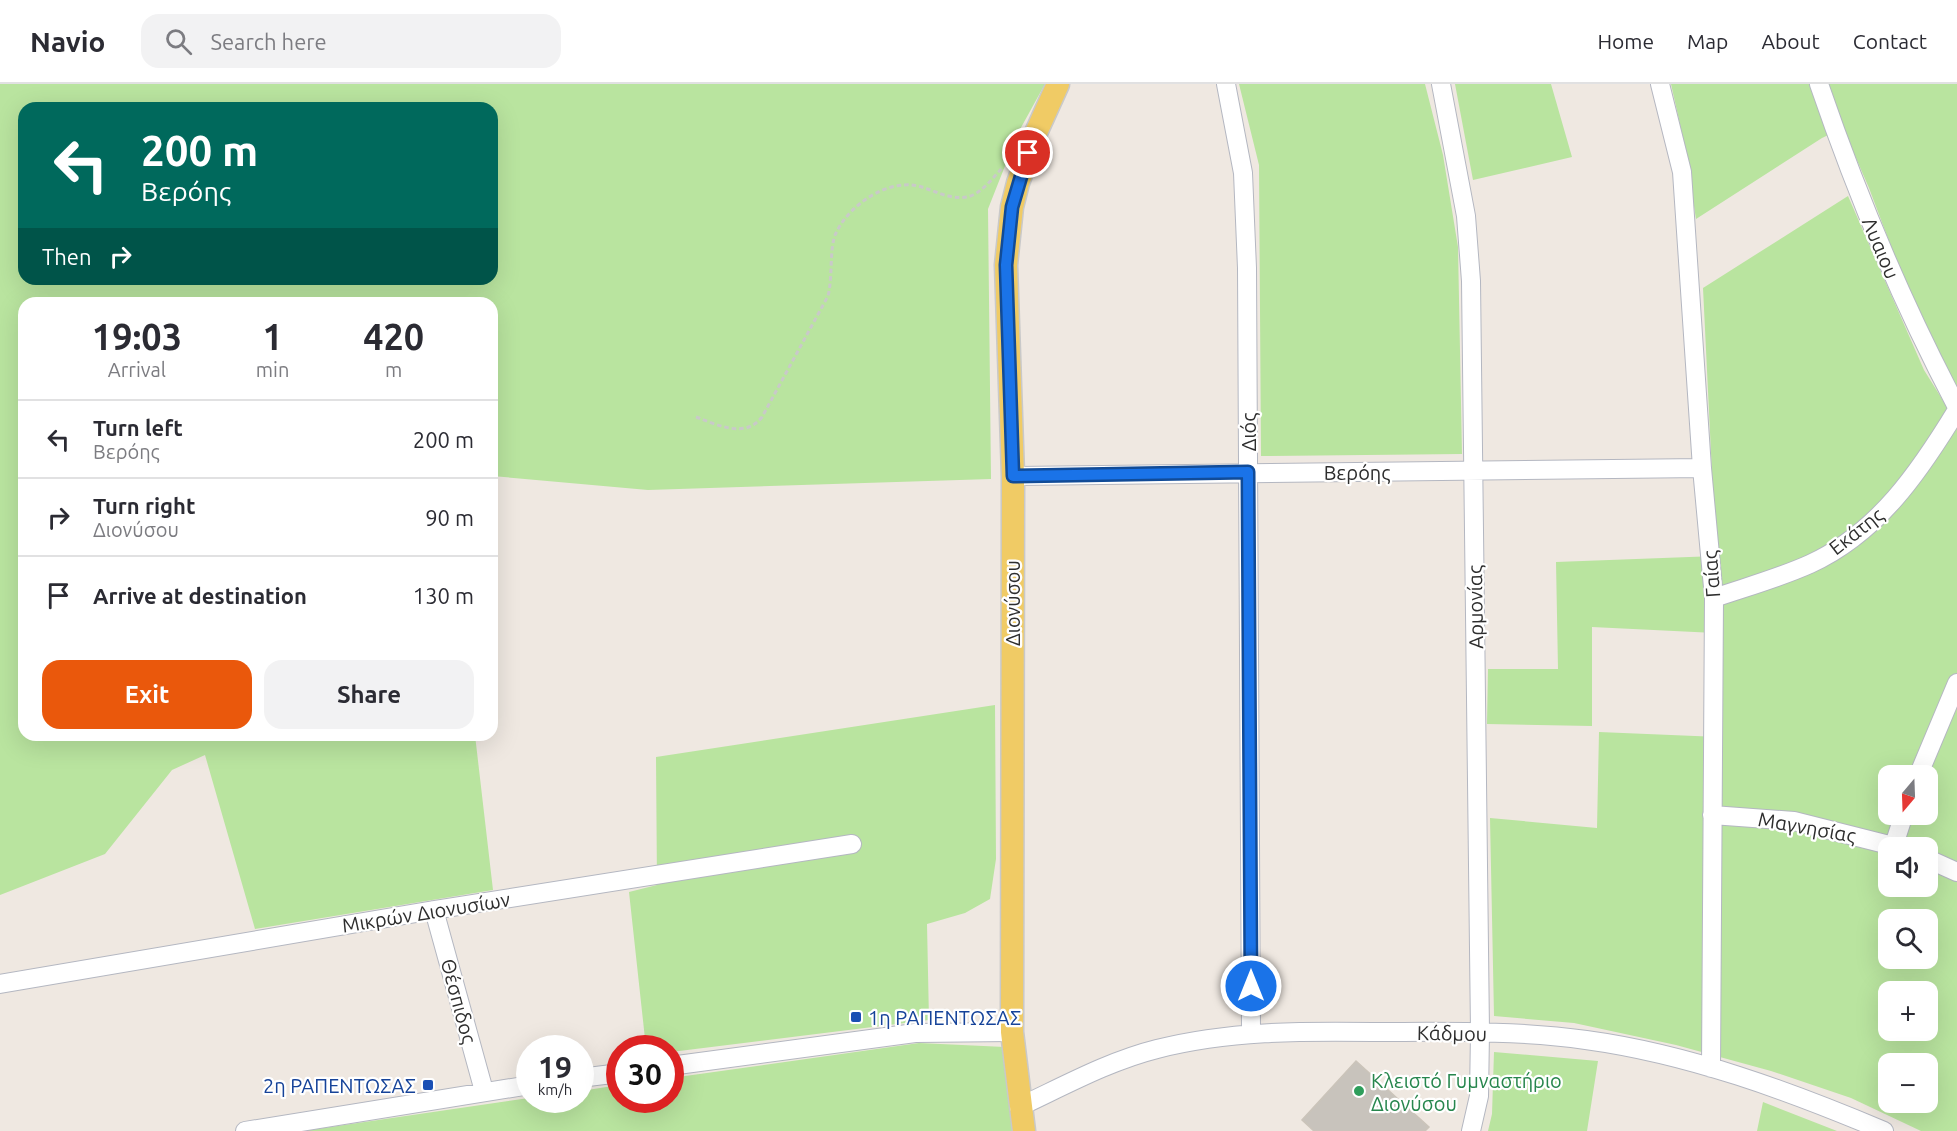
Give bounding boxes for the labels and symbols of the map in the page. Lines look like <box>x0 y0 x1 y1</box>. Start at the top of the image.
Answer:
pin <box>1002 127 1053 178</box>
street label: Λυαιου <box>1858 214 1904 282</box>
street label: Διός <box>1237 413 1260 451</box>
street label: Βερόης <box>1324 461 1390 484</box>
street label: Εκάτης <box>1824 503 1888 559</box>
street label: Γαίας <box>1698 550 1724 598</box>
street label: Διονύσου <box>1001 560 1024 646</box>
street label: Αρμονίας <box>1463 565 1487 649</box>
north arrow <box>1878 765 1938 825</box>
street label: Μαγνησίας <box>1756 807 1858 847</box>
street label: Μικρών Διονυσίων <box>340 887 512 937</box>
position arrow <box>1219 954 1283 1018</box>
street label: Θέσπιδος <box>437 956 481 1046</box>
place label: 1η ΡΑΠΕΝΤΩΣΑΣ <box>868 1006 1021 1029</box>
marker: 1η ΡΑΠΕΝΤΩΣΑΣ <box>849 1010 863 1024</box>
street label: Κάδμου <box>1417 1021 1487 1045</box>
speed limit sign: 30 <box>606 1035 684 1113</box>
place label: Κλειστό Γυμναστήριο Διονύσου <box>1371 1069 1562 1115</box>
place label: 2η ΡΑΠΕΝΤΩΣΑΣ <box>263 1074 416 1097</box>
marker: 2η ΡΑΠΕΝΤΩΣΑΣ <box>421 1078 435 1092</box>
marker: Κλειστό Γυμναστήριο Διονύσου <box>1352 1084 1366 1098</box>

